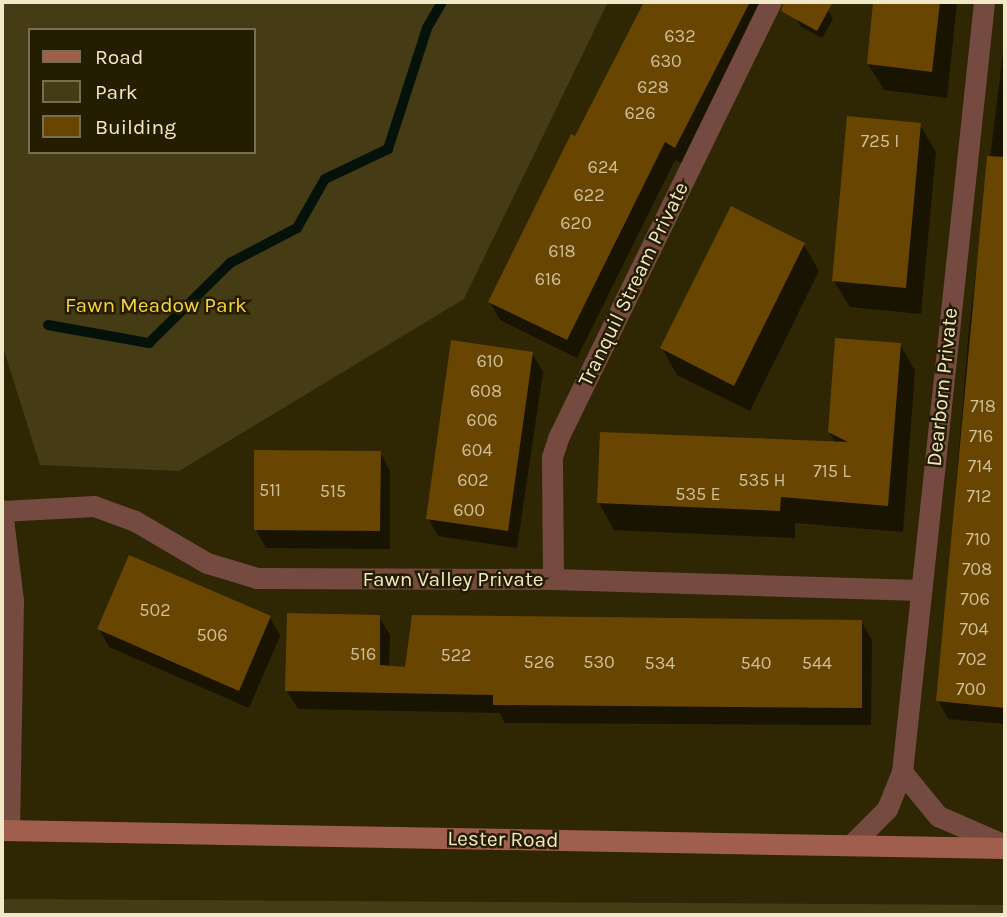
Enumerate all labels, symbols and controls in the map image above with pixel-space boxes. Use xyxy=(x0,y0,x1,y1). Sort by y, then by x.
house number: 632 xyxy=(664,25,696,47)
legend xyxy=(28,28,256,154)
text: Road xyxy=(95,45,143,69)
house number: 630 xyxy=(650,50,682,72)
house number: 628 xyxy=(637,76,669,98)
text: Park xyxy=(95,80,138,104)
house number: 626 xyxy=(624,102,656,124)
text: Building xyxy=(95,115,176,139)
house number: 725 I xyxy=(861,130,899,152)
house number: 624 xyxy=(588,156,618,178)
street label: Tranquil Stream Private xyxy=(573,178,693,390)
house number: 622 xyxy=(573,184,605,206)
house number: 620 xyxy=(560,212,592,234)
house number: 618 xyxy=(548,240,576,262)
house number: 616 xyxy=(535,268,561,290)
park label: Fawn Meadow Park xyxy=(65,292,247,318)
street label: Dearborn Private xyxy=(921,307,963,467)
house number: 610 xyxy=(477,350,503,372)
house number: 608 xyxy=(470,380,502,402)
house number: 718 xyxy=(970,395,996,417)
house number: 606 xyxy=(466,409,498,431)
house number: 716 xyxy=(969,425,993,447)
house number: 604 xyxy=(461,439,493,461)
house number: 714 xyxy=(968,455,992,477)
house number: 715 L xyxy=(813,460,851,482)
house number: 602 xyxy=(457,469,489,491)
house number: 535 H xyxy=(738,469,786,491)
house number: 511 xyxy=(259,479,281,501)
house number: 515 xyxy=(320,480,346,502)
house number: 535 E xyxy=(675,483,721,505)
house number: 712 xyxy=(967,485,991,507)
house number: 600 xyxy=(453,499,485,521)
house number: 710 xyxy=(965,528,991,550)
house number: 708 xyxy=(962,558,992,580)
street label: Fawn Valley Private xyxy=(362,566,544,592)
house number: 706 xyxy=(960,588,990,610)
house number: 502 xyxy=(139,599,171,621)
house number: 704 xyxy=(959,618,989,640)
house number: 506 xyxy=(196,624,228,646)
house number: 516 xyxy=(350,643,376,665)
house number: 522 xyxy=(440,644,472,666)
house number: 702 xyxy=(957,648,987,670)
house number: 526 xyxy=(524,651,554,673)
house number: 530 xyxy=(583,651,615,673)
house number: 534 xyxy=(645,652,675,674)
house number: 540 xyxy=(741,652,771,674)
house number: 544 xyxy=(802,652,832,674)
house number: 700 xyxy=(956,678,986,700)
street label: Lester Road xyxy=(447,825,559,853)

